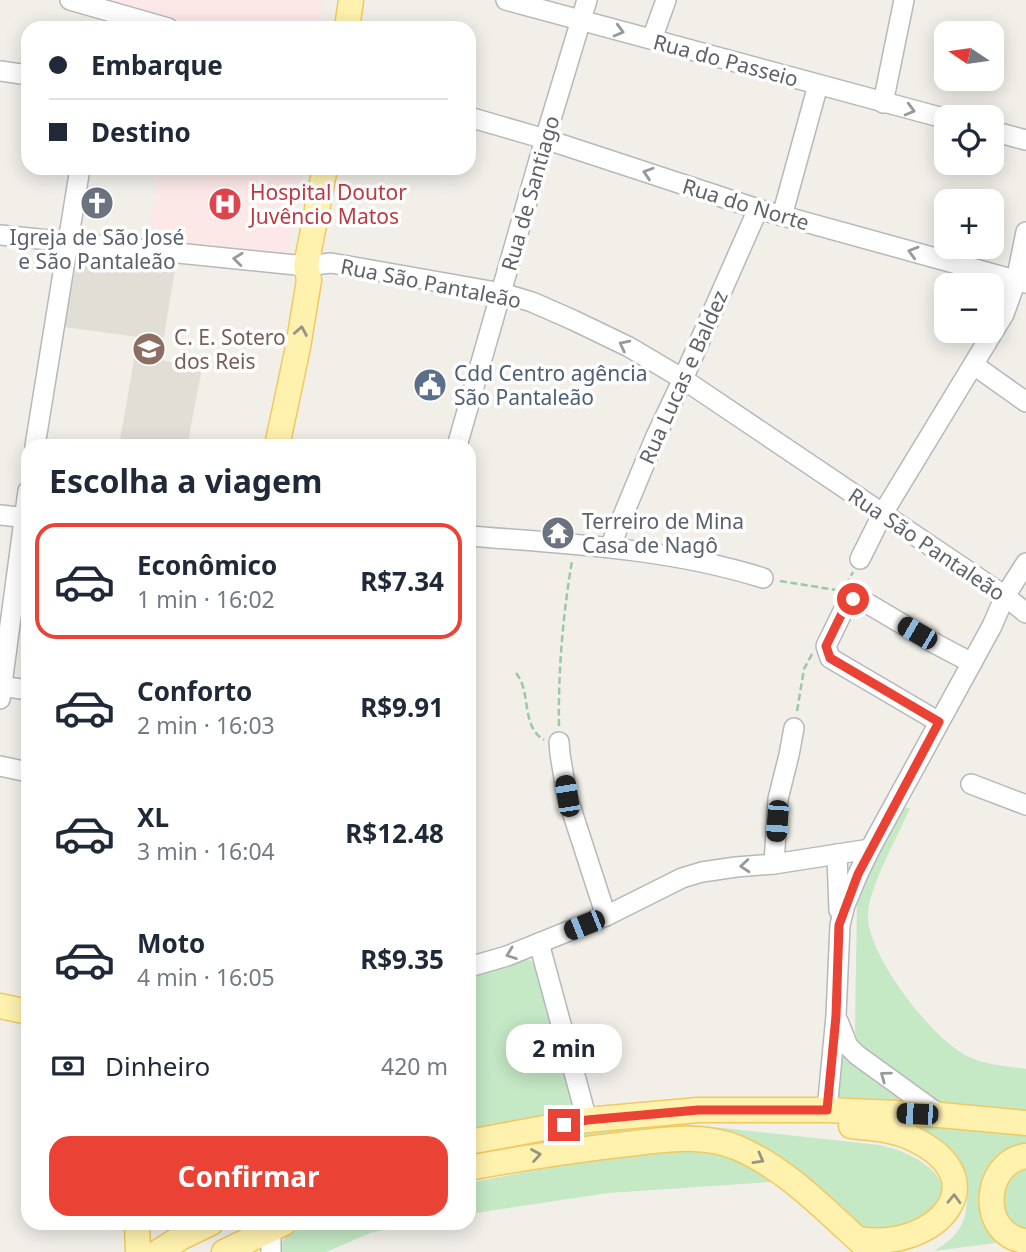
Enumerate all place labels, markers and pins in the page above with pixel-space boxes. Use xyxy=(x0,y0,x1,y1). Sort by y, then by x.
place label: Hospital Doutor Juvêncio Matos xyxy=(248,178,407,230)
church icon: Igreja de São José e São Pantaleão xyxy=(78,184,116,222)
hospital icon: Hospital Doutor Juvêncio Matos xyxy=(206,185,244,223)
place label: Igreja de São José e São Pantaleão xyxy=(10,223,184,275)
place label: C. E. Sotero dos Reis xyxy=(174,323,286,375)
school or university icon: C. E. Sotero dos Reis xyxy=(130,330,168,368)
place label: Cdd Centro agência São Pantaleão xyxy=(454,359,647,411)
public building icon: Cdd Centro agência São Pantaleão xyxy=(411,366,449,404)
place label: Terreiro de Mina Casa de Nagô xyxy=(582,507,744,559)
temple icon: Terreiro de Mina Casa de Nagô xyxy=(539,514,577,552)

